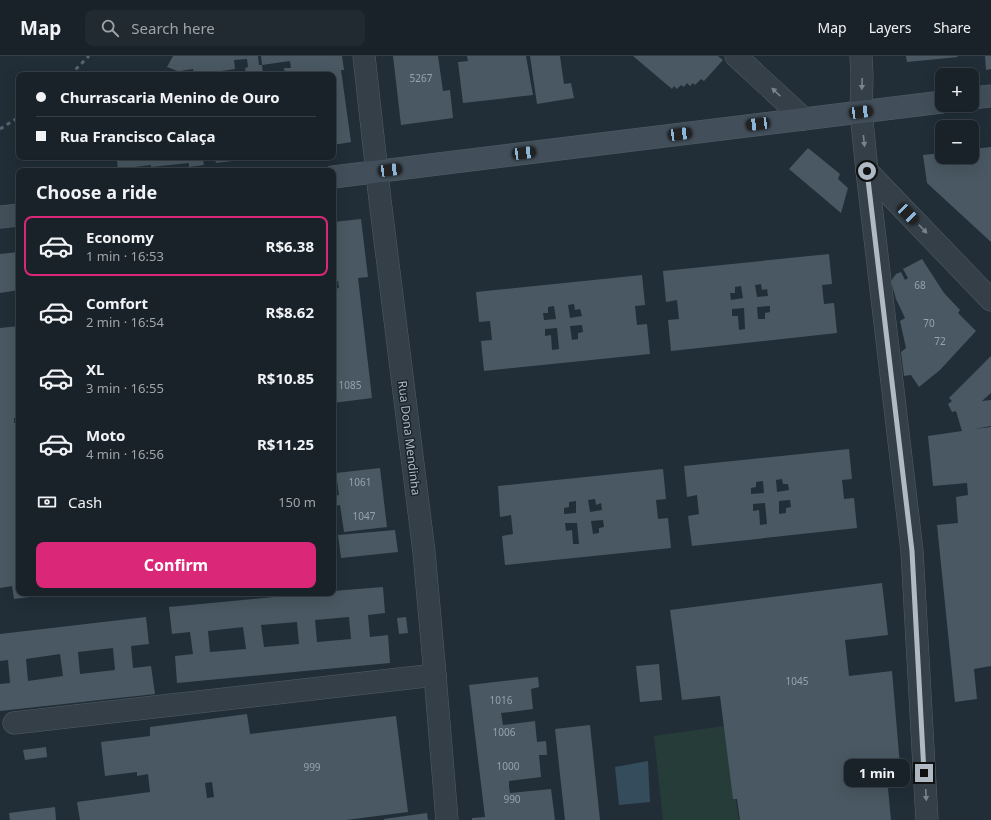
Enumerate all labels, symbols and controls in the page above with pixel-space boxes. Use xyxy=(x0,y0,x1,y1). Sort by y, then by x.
search box xyxy=(85,10,365,46)
text: Map xyxy=(20,15,61,41)
icon: search xyxy=(99,17,121,39)
text: Search here xyxy=(131,18,215,38)
text: Map xyxy=(818,18,847,37)
text: Layers xyxy=(869,18,911,37)
text: Share xyxy=(933,18,971,37)
map controls xyxy=(935,68,979,164)
button: + xyxy=(935,68,979,112)
house number: 5267 xyxy=(410,71,433,85)
one-way arrow xyxy=(859,78,865,91)
text: Churrascaria Menino de Ouro xyxy=(60,87,280,107)
one-way arrow xyxy=(771,88,781,97)
car xyxy=(848,105,874,119)
car xyxy=(745,117,771,131)
button: − xyxy=(935,120,979,164)
text: Rua Francisco Calaça xyxy=(60,126,215,146)
car xyxy=(667,127,693,141)
one-way arrow xyxy=(861,135,867,147)
car xyxy=(511,146,537,160)
route start xyxy=(858,162,876,180)
car xyxy=(377,163,403,177)
text: Choose a ride xyxy=(36,180,157,204)
car xyxy=(895,201,921,227)
one-way arrow xyxy=(918,224,928,234)
text: Economy xyxy=(86,227,154,247)
icon: car xyxy=(38,228,74,264)
text: R$6.38 xyxy=(266,236,314,256)
text: 1 min · 16:53 xyxy=(86,247,164,265)
house number: 68 xyxy=(914,278,926,292)
text: Comfort xyxy=(86,293,148,313)
icon: car xyxy=(38,294,74,330)
text: R$8.62 xyxy=(266,302,314,322)
text: 2 min · 16:54 xyxy=(86,313,164,331)
house number: 70 xyxy=(923,316,935,330)
house number: 72 xyxy=(934,334,946,348)
text: XL xyxy=(86,359,104,379)
icon: car xyxy=(38,360,74,396)
text: R$10.85 xyxy=(257,368,314,388)
house number: 1085 xyxy=(339,378,362,392)
text: 3 min · 16:55 xyxy=(86,379,164,397)
street label: Rua Dona Mendinha xyxy=(394,380,425,496)
text: Moto xyxy=(86,425,125,445)
icon: car xyxy=(38,426,74,462)
text: R$11.25 xyxy=(257,434,314,454)
text: 4 min · 16:56 xyxy=(86,445,164,463)
house number: 1061 xyxy=(349,475,371,489)
icon: cash xyxy=(36,491,58,513)
text: Cash xyxy=(68,492,102,512)
text: 150 m xyxy=(278,493,316,511)
house number: 1047 xyxy=(353,509,376,523)
button: Confirm xyxy=(36,542,316,588)
house number: 1045 xyxy=(786,674,809,688)
house number: 1016 xyxy=(490,693,513,707)
house number: 1006 xyxy=(493,725,516,739)
house number: 1000 xyxy=(497,759,520,773)
callout: 1 min xyxy=(844,759,910,787)
house number: 999 xyxy=(303,760,321,774)
text: 1 min xyxy=(859,764,895,782)
route end xyxy=(915,764,933,782)
one-way arrow xyxy=(922,789,929,801)
house number: 990 xyxy=(503,792,521,806)

